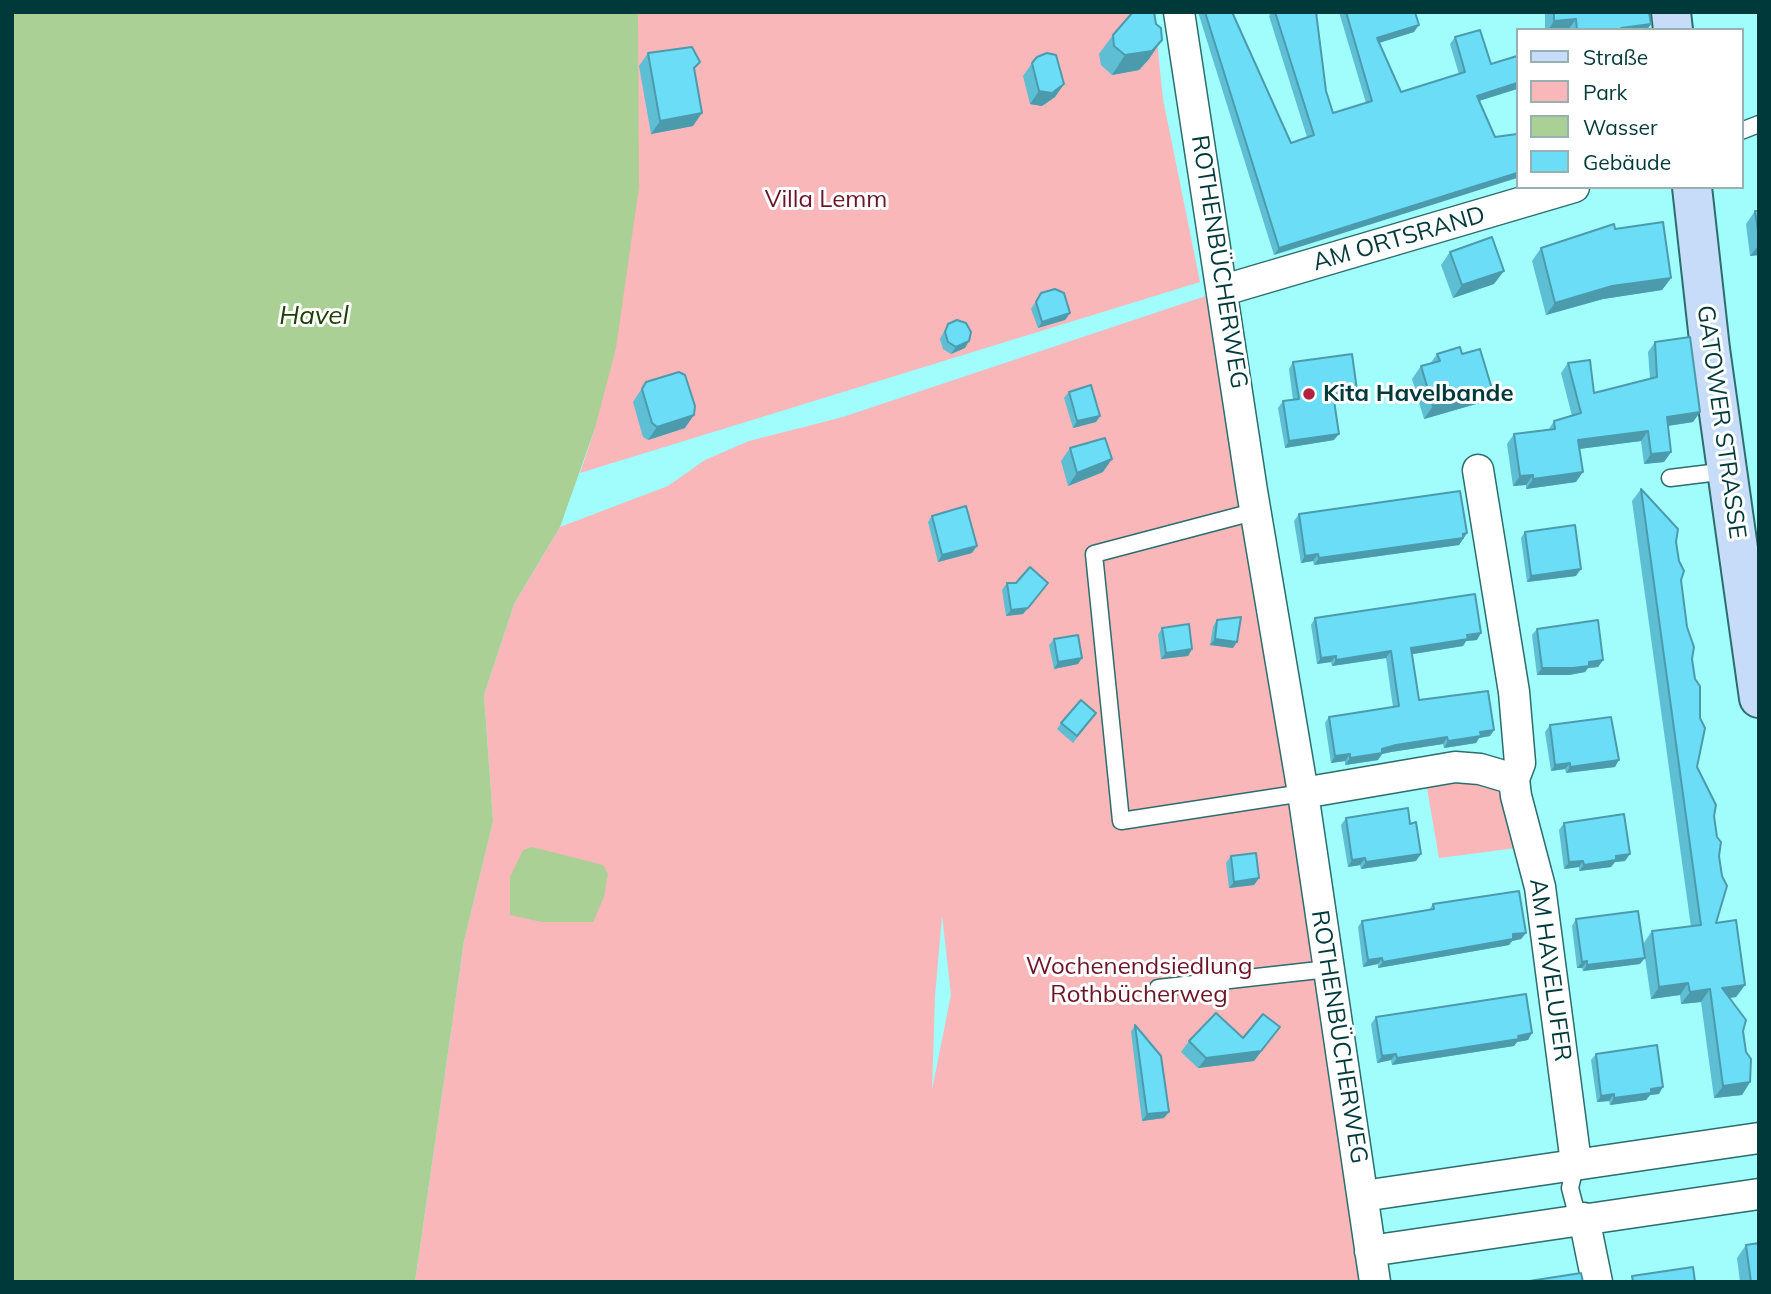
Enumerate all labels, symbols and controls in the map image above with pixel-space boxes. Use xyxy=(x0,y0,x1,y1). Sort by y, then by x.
legend xyxy=(1516,28,1743,189)
text: Straße xyxy=(1583,44,1648,70)
text: Park xyxy=(1583,79,1627,105)
text: Wasser xyxy=(1583,114,1658,140)
street label: ROTHENBÜCHERWEG xyxy=(1185,133,1253,391)
text: Gebäude xyxy=(1583,149,1671,175)
park label: Villa Lemm xyxy=(765,186,887,214)
street label: AM ORTSRAND xyxy=(1310,201,1488,277)
water label: Havel xyxy=(279,300,349,332)
street label: GATOWER STRASSE xyxy=(1690,303,1752,541)
place label: Kita Havelbande xyxy=(1323,380,1514,408)
marker: Kita Havelbande xyxy=(1301,386,1317,402)
street label: AM HAVELUFER xyxy=(1523,877,1577,1063)
street label: ROTHENBÜCHERWEG xyxy=(1305,908,1373,1166)
park label: Wochenendsiedlung Rothbücherweg xyxy=(1026,953,1252,1009)

